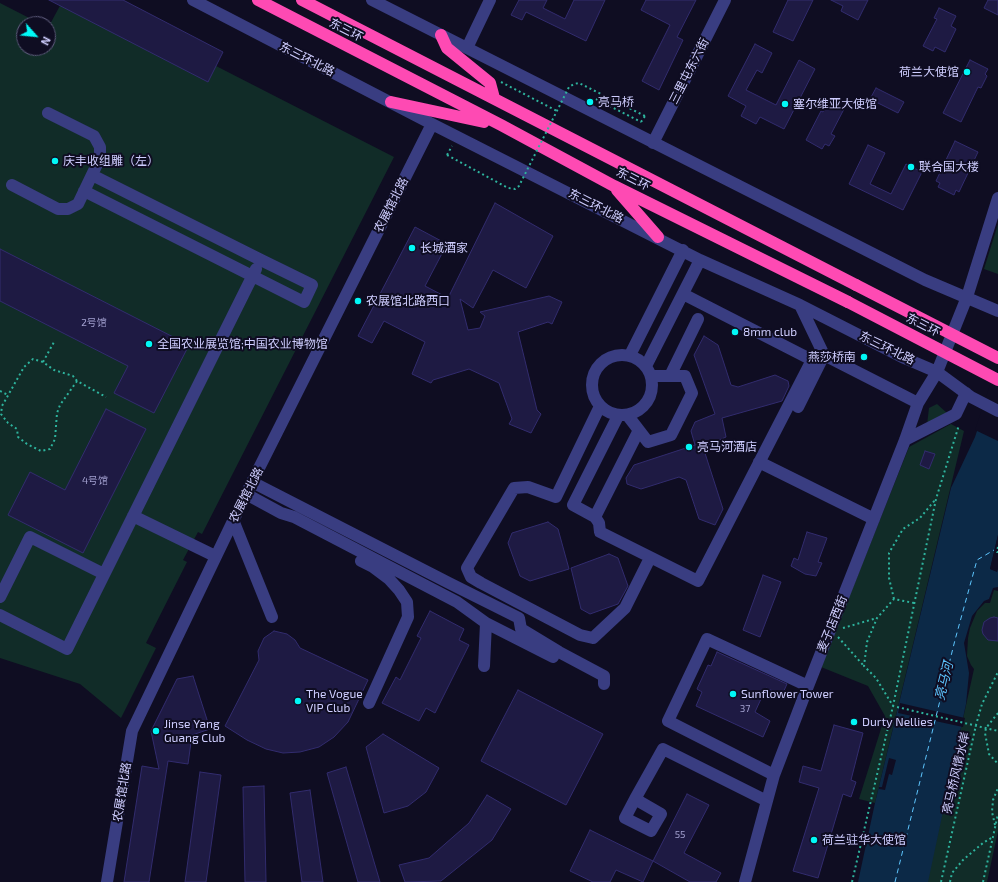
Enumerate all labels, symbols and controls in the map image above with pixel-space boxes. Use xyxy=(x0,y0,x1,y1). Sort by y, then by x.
street label: 东三环 xyxy=(327,15,365,45)
north arrow xyxy=(16,16,56,56)
text: N xyxy=(39,35,54,48)
street label: 三里屯东六街 xyxy=(666,36,712,106)
street label: 东三环北路 xyxy=(277,39,337,79)
place label: 荷兰大使馆 xyxy=(899,65,959,79)
marker: 荷兰大使馆 xyxy=(962,67,972,77)
place label: 亮马桥 xyxy=(598,95,634,109)
marker: 亮马桥 xyxy=(585,97,595,107)
place label: 塞尔维亚大使馆 xyxy=(793,97,877,111)
marker: 塞尔维亚大使馆 xyxy=(780,99,790,109)
place label: 庆丰收组雕（左） xyxy=(63,154,159,168)
marker: 庆丰收组雕（左） xyxy=(50,156,60,166)
place label: 联合国大楼 xyxy=(919,160,979,174)
marker: 联合国大楼 xyxy=(906,162,916,172)
street label: 东三环 xyxy=(614,164,652,194)
street label: 农展馆北路 xyxy=(371,175,411,235)
street label: 东三环北路 xyxy=(566,186,626,226)
place label: 长城酒家 xyxy=(420,241,468,255)
marker: 长城酒家 xyxy=(407,243,417,253)
place label: 农展馆北路西口 xyxy=(366,294,450,308)
marker: 农展馆北路西口 xyxy=(353,296,363,306)
street label: 东三环 xyxy=(904,310,942,340)
house number: 2号馆 xyxy=(81,317,107,329)
place label: 8mm club xyxy=(743,325,797,339)
marker: 8mm club xyxy=(730,327,740,337)
street label: 东三环北路 xyxy=(857,328,917,368)
place label: 全国农业展览馆;中国农业博物馆 xyxy=(157,337,328,351)
marker: 全国农业展览馆;中国农业博物馆 xyxy=(144,339,154,349)
place label: 燕莎桥南 xyxy=(808,350,856,364)
marker: 燕莎桥南 xyxy=(859,352,869,362)
place label: 亮马河酒店 xyxy=(697,440,757,454)
marker: 亮马河酒店 xyxy=(684,442,694,452)
street label: 农展馆北路 xyxy=(226,465,266,525)
house number: 4号馆 xyxy=(82,475,108,487)
street label: 麦子店西街 xyxy=(814,593,850,655)
water label: 亮马河 xyxy=(932,660,956,702)
place label: The Vogue VIP Club xyxy=(306,687,363,715)
place label: Sunflower Tower xyxy=(741,687,834,701)
marker: Sunflower Tower xyxy=(728,689,738,699)
marker: The Vogue VIP Club xyxy=(293,696,303,706)
house number: 37 xyxy=(740,703,750,715)
place label: Durty Nellies xyxy=(862,715,933,729)
place label: Jinse Yang Guang Club xyxy=(164,717,225,745)
marker: Durty Nellies xyxy=(849,717,859,727)
marker: Jinse Yang Guang Club xyxy=(151,726,161,736)
street label: 亮马桥风情水岸 xyxy=(940,730,972,816)
street label: 农展馆北路 xyxy=(110,761,134,823)
house number: 55 xyxy=(675,829,685,841)
place label: 荷兰驻华大使馆 xyxy=(822,833,906,847)
marker: 荷兰驻华大使馆 xyxy=(809,835,819,845)

